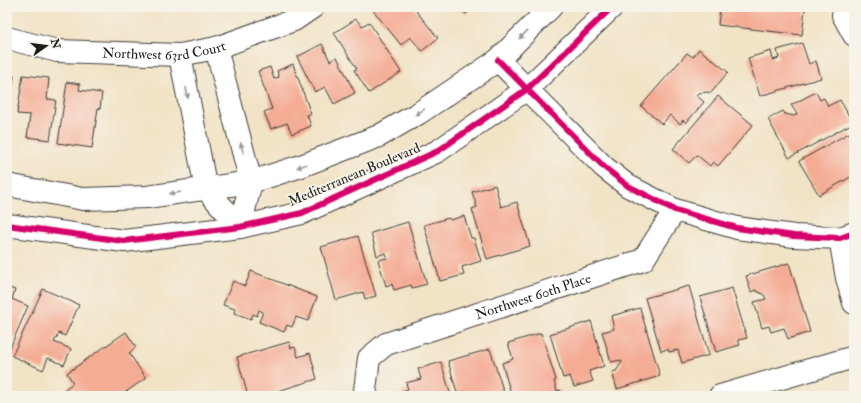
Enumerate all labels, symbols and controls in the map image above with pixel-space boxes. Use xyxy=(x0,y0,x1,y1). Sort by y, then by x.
north arrow xyxy=(26,26,66,66)
one-way arrow xyxy=(518,30,528,39)
text: N xyxy=(47,36,63,51)
street label: Northwest 63rd Court xyxy=(102,37,229,64)
one-way arrow xyxy=(185,87,191,99)
one-way arrow xyxy=(414,109,426,116)
street label: Mediterranean Boulevard xyxy=(286,139,423,210)
one-way arrow xyxy=(239,142,245,154)
one-way arrow xyxy=(295,163,307,169)
one-way arrow xyxy=(169,190,181,196)
street label: Northwest 60th Place xyxy=(473,270,593,323)

